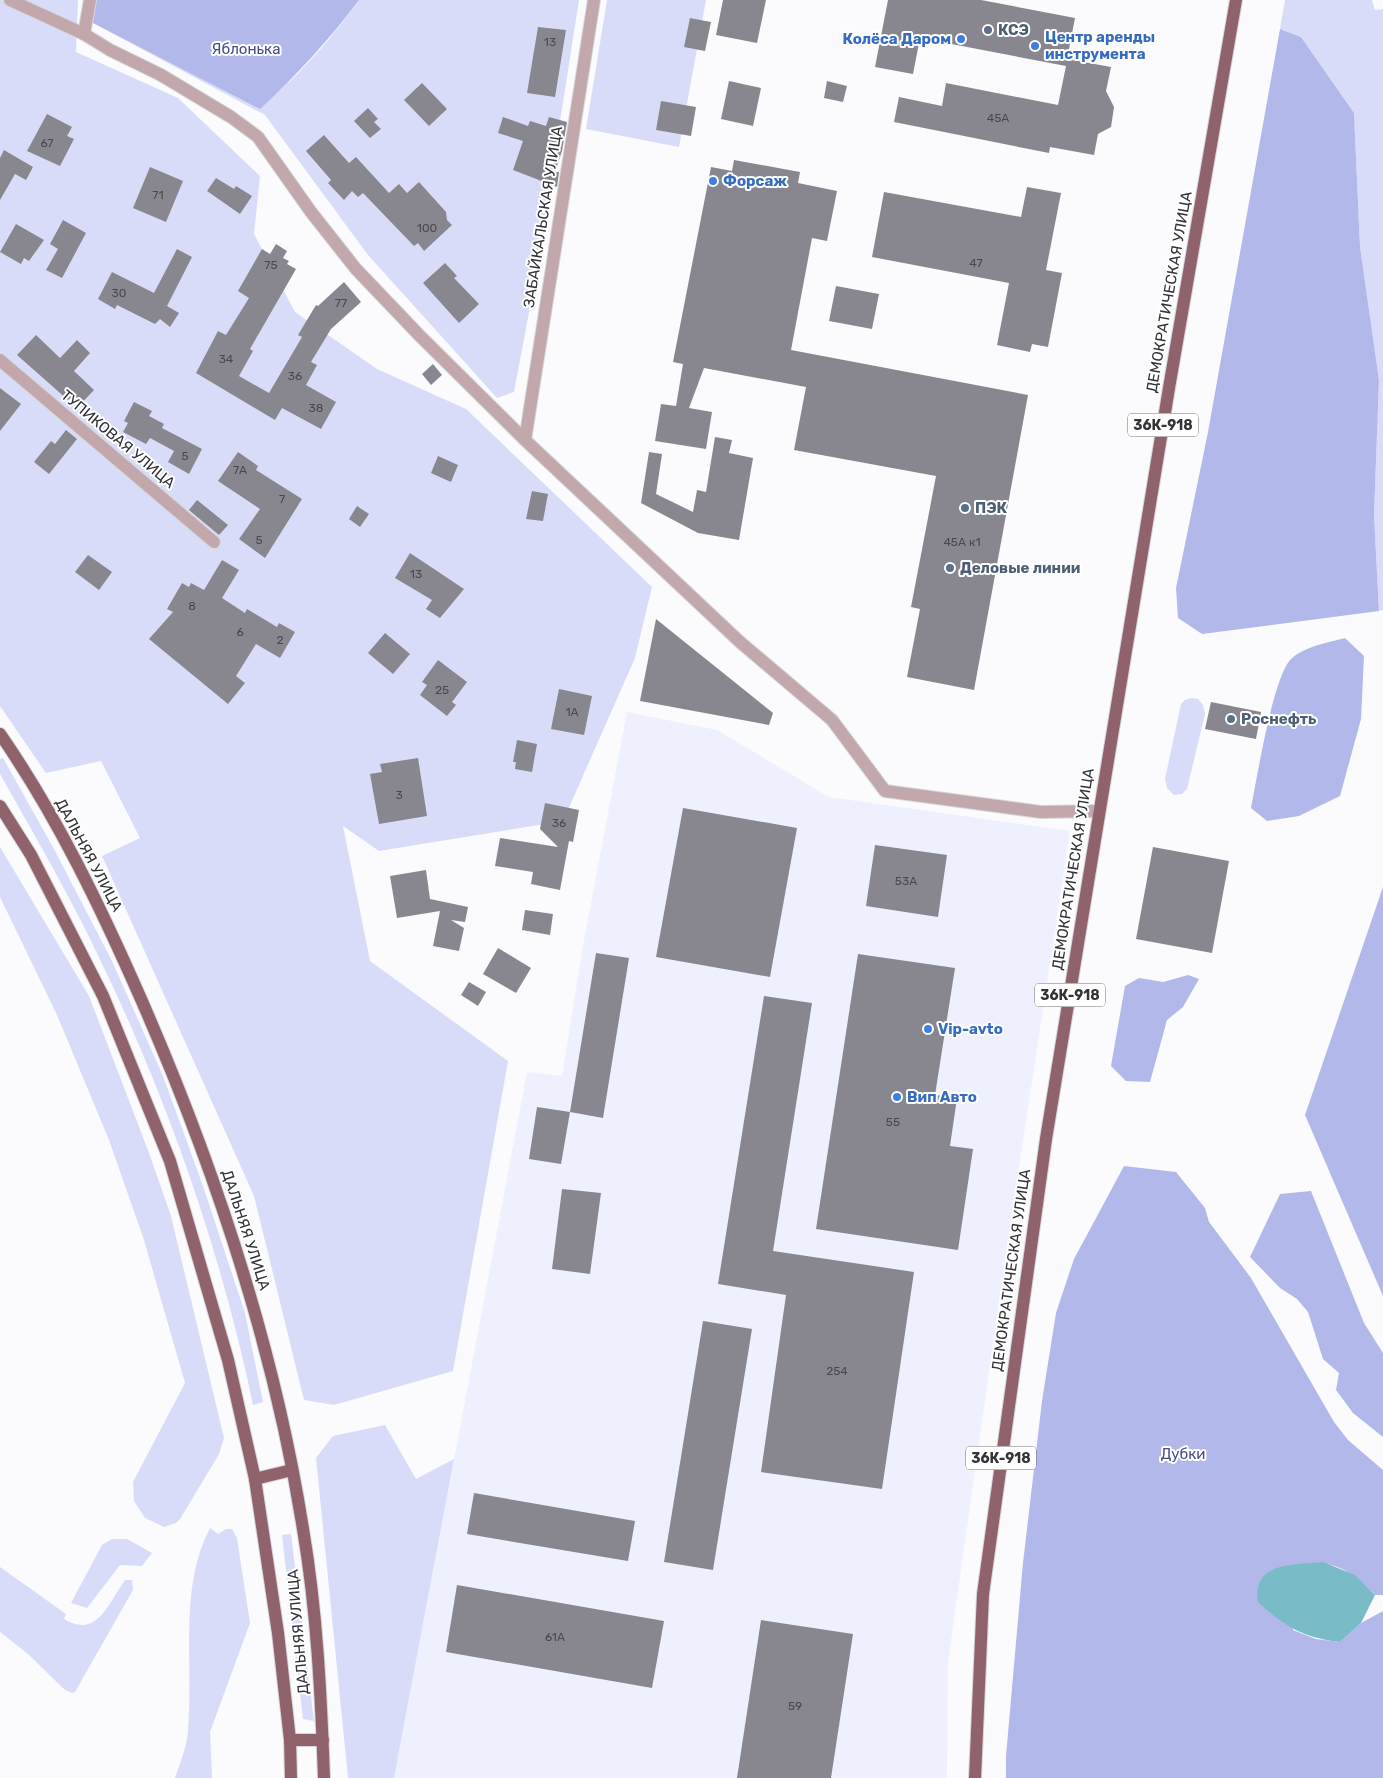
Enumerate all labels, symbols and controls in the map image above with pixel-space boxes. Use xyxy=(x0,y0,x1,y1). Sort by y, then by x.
place label: КСЭ xyxy=(998,21,1029,39)
marker: КСЭ xyxy=(982,24,994,36)
place label: Центр аренды инструмента xyxy=(1045,28,1155,63)
place label: Колёса Даром xyxy=(843,30,951,48)
marker: Колёса Даром xyxy=(955,33,967,45)
house number: 13 xyxy=(544,35,556,49)
park label: Яблонька xyxy=(212,40,280,58)
marker: Центр аренды инструмента xyxy=(1029,40,1041,52)
house number: 45А xyxy=(987,111,1009,125)
street label: ЗАБАЙКАЛЬСКАЯ УЛИЦА xyxy=(520,125,566,309)
house number: 67 xyxy=(40,136,54,150)
place label: Форсаж xyxy=(723,172,787,190)
marker: Форсаж xyxy=(707,175,719,187)
house number: 71 xyxy=(152,188,164,202)
street label: ДЕМОКРАТИЧЕСКАЯ УЛИЦА xyxy=(1142,190,1196,394)
house number: 100 xyxy=(417,221,437,235)
house number: 47 xyxy=(969,256,983,270)
house number: 75 xyxy=(264,258,278,272)
house number: 30 xyxy=(112,286,126,300)
house number: 77 xyxy=(335,296,347,310)
house number: 34 xyxy=(219,352,234,366)
house number: 36 xyxy=(288,369,302,383)
street label: ТУПИКОВАЯ УЛИЦА xyxy=(57,386,179,492)
house number: 38 xyxy=(309,401,323,415)
road number: 36К-918 xyxy=(1128,414,1198,436)
house number: 5 xyxy=(181,449,189,463)
house number: 7А xyxy=(233,463,247,477)
house number: 7 xyxy=(279,492,285,506)
place label: ПЭК xyxy=(975,499,1008,517)
marker: ПЭК xyxy=(959,502,971,514)
house number: 5 xyxy=(255,533,263,547)
house number: 45А к1 xyxy=(943,535,981,549)
place label: Деловые линии xyxy=(960,559,1080,577)
marker: Деловые линии xyxy=(944,562,956,574)
house number: 13 xyxy=(410,567,422,581)
house number: 8 xyxy=(188,599,196,613)
house number: 6 xyxy=(236,625,244,639)
house number: 2 xyxy=(276,633,284,647)
house number: 25 xyxy=(435,683,449,697)
house number: 1А xyxy=(565,705,579,719)
place label: Роснефть xyxy=(1241,710,1317,728)
marker: Роснефть xyxy=(1225,713,1237,725)
street label: ДЕМОКРАТИЧЕСКАЯ УЛИЦА xyxy=(1048,767,1098,971)
house number: 3 xyxy=(395,788,403,802)
street label: ДАЛЬНЯЯ УЛИЦА xyxy=(52,795,126,915)
house number: 36 xyxy=(552,816,566,830)
house number: 53А xyxy=(895,874,917,888)
road number: 36К-918 xyxy=(1035,984,1105,1006)
place label: Vip-avto xyxy=(938,1020,1003,1038)
marker: Vip-avto xyxy=(922,1023,934,1035)
place label: Вип Авто xyxy=(907,1088,977,1106)
marker: Вип Авто xyxy=(891,1091,903,1103)
house number: 55 xyxy=(886,1115,900,1129)
street label: ДАЛЬНЯЯ УЛИЦА xyxy=(218,1167,274,1293)
street label: ДЕМОКРАТИЧЕСКАЯ УЛИЦА xyxy=(988,1168,1034,1372)
house number: 254 xyxy=(826,1364,848,1378)
park label: Дубки xyxy=(1161,1445,1205,1463)
road number: 36К-918 xyxy=(966,1446,1036,1470)
street label: ДАЛЬНЯЯ УЛИЦА xyxy=(284,1569,312,1695)
house number: 61А xyxy=(545,1630,565,1644)
house number: 59 xyxy=(788,1699,802,1713)

